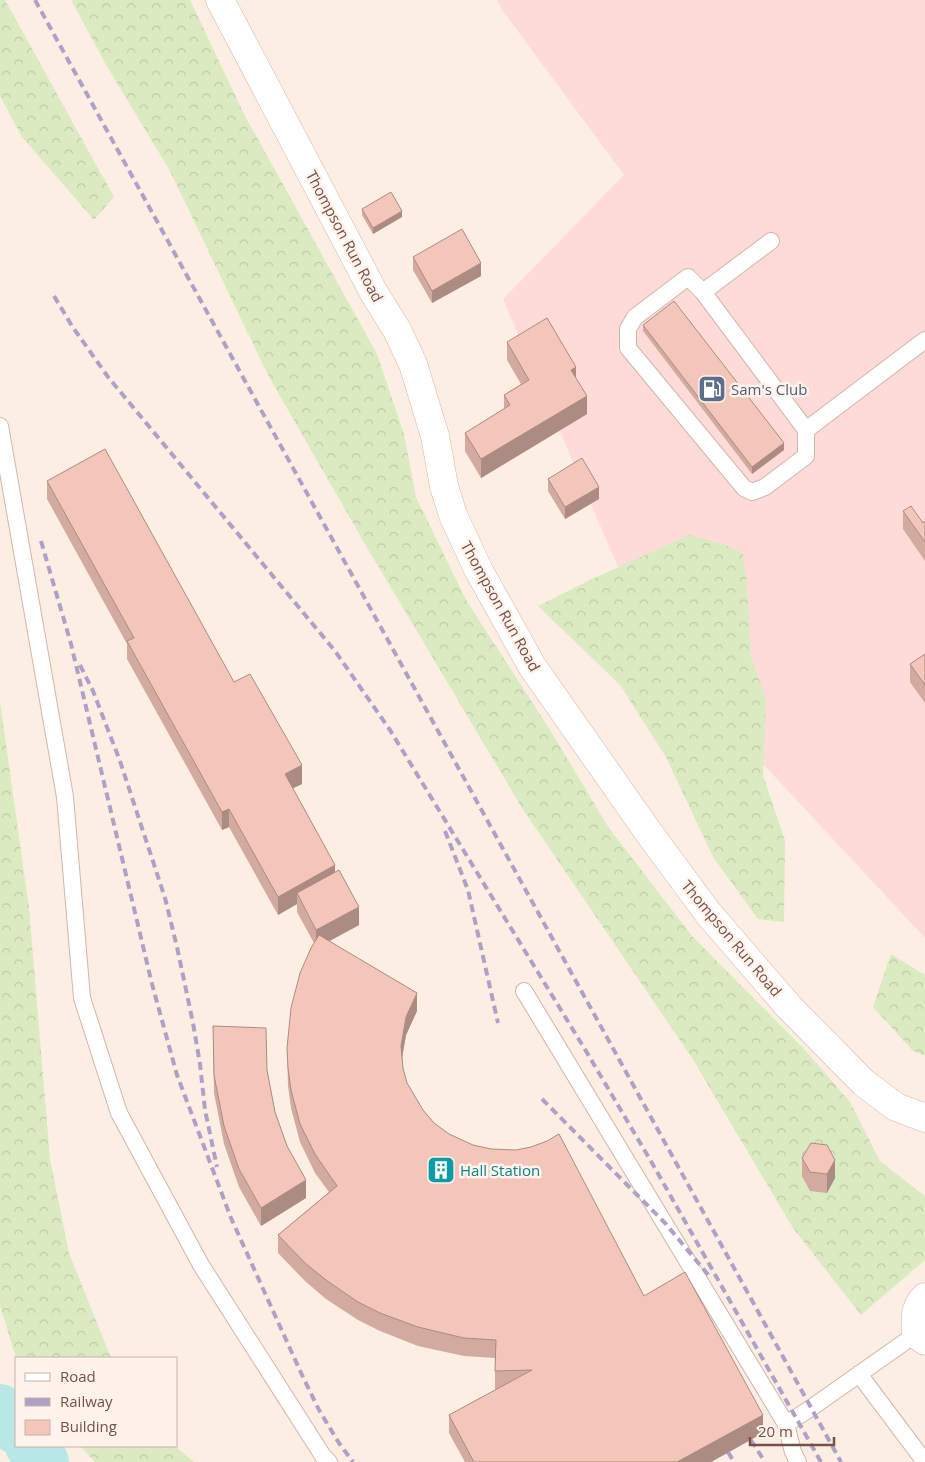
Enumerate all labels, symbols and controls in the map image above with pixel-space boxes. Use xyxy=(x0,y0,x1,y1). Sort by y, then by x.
street label: Thompson Run Road xyxy=(302,167,388,305)
fuel station icon: Sam's Club xyxy=(697,374,727,404)
place label: Sam's Club xyxy=(731,379,807,399)
street label: Thompson Run Road xyxy=(457,537,545,675)
street label: Thompson Run Road xyxy=(677,876,787,1000)
building icon: Hall Station xyxy=(426,1155,456,1185)
place label: Hall Station xyxy=(460,1160,540,1180)
legend xyxy=(15,1357,178,1447)
text: Road xyxy=(60,1366,96,1386)
text: Railway xyxy=(60,1391,113,1411)
scale bar xyxy=(750,1414,834,1446)
text: Building xyxy=(60,1416,117,1436)
text: 20 m xyxy=(758,1421,793,1441)

